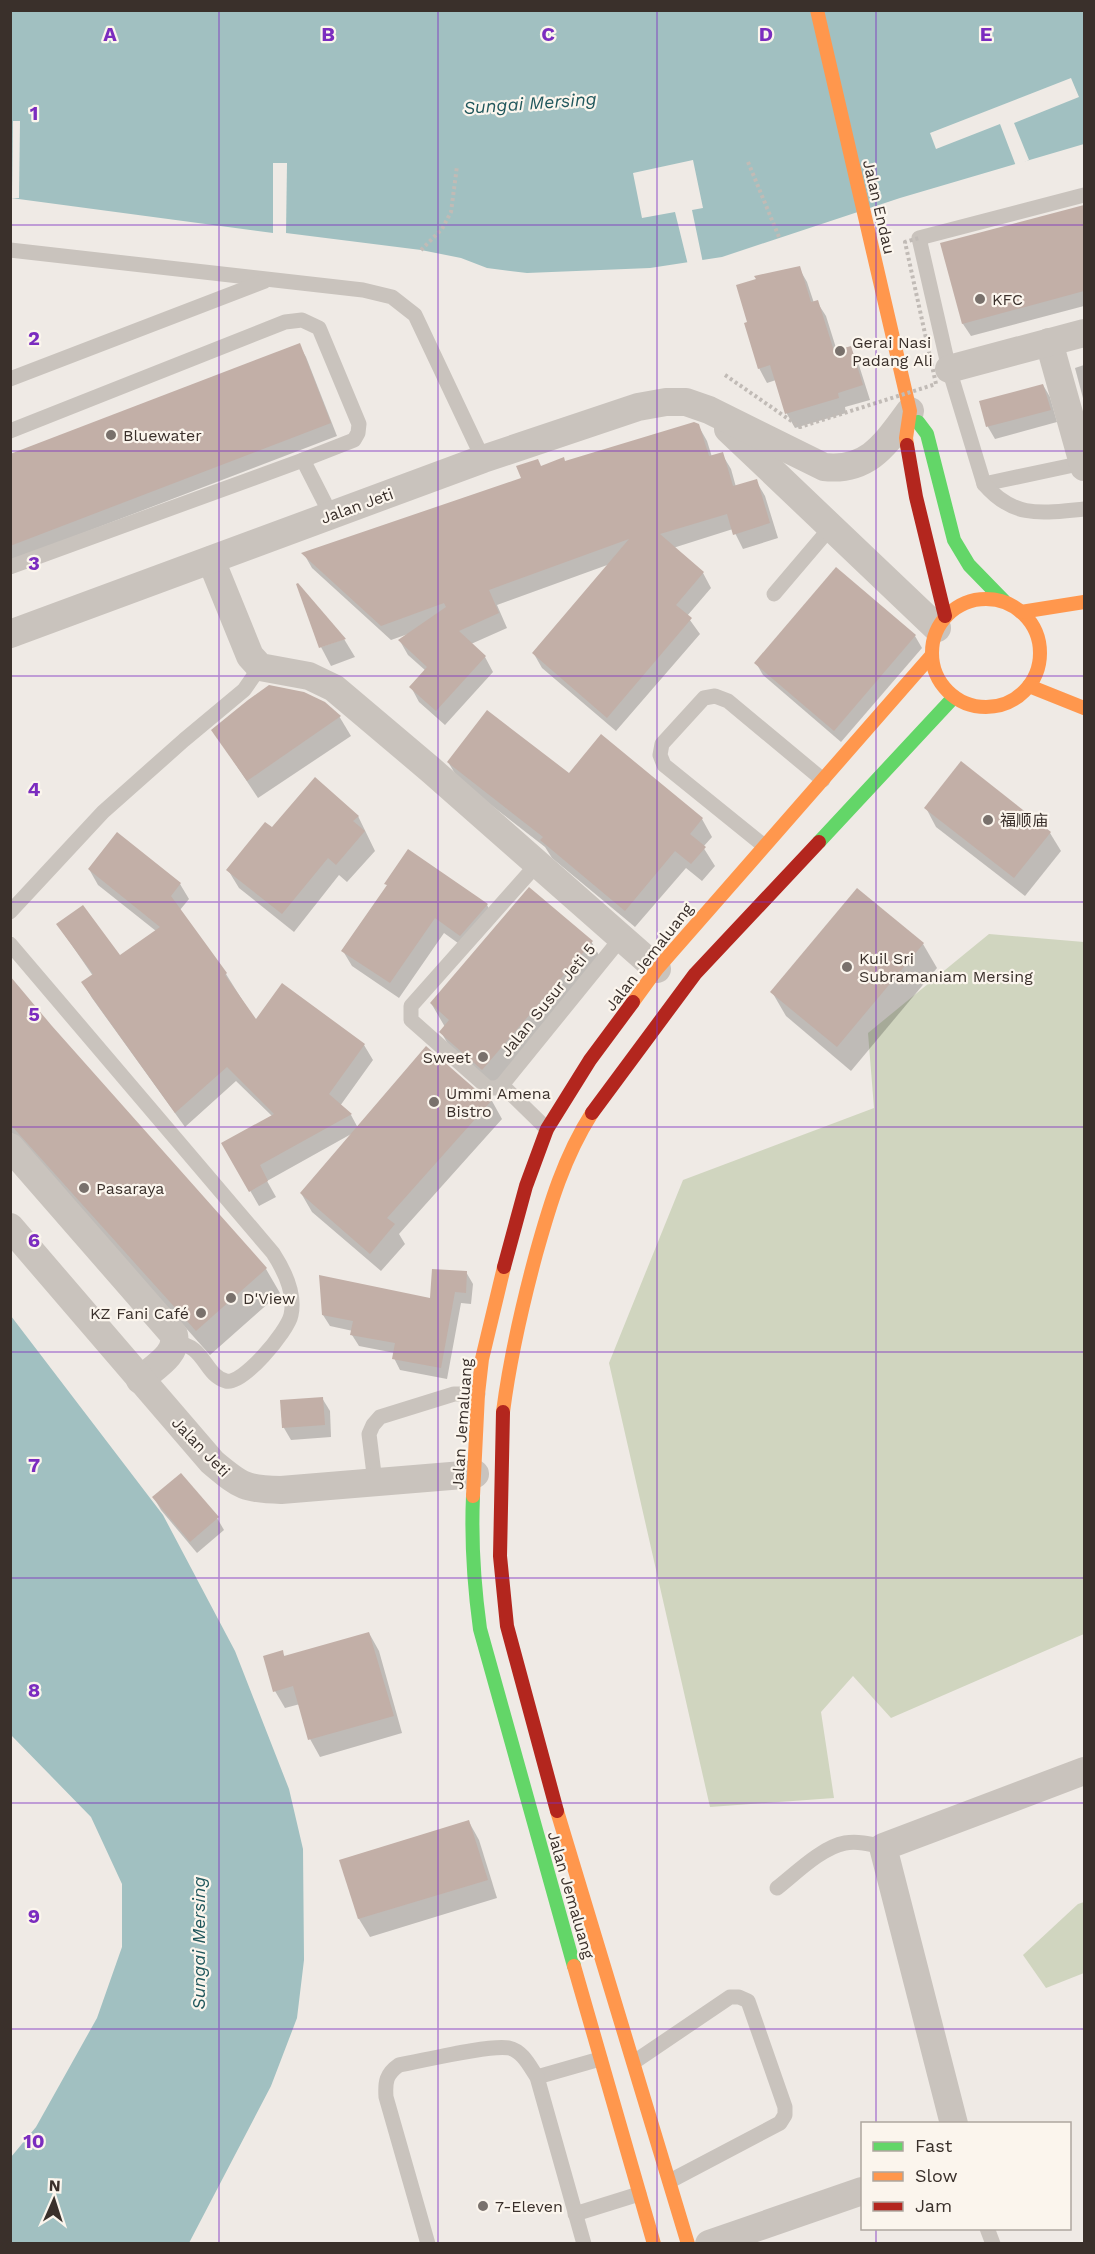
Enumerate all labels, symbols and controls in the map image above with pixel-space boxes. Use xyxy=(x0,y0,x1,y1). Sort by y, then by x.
text: A xyxy=(103,22,117,46)
text: B xyxy=(321,22,335,46)
text: C xyxy=(541,22,555,46)
text: D xyxy=(759,22,773,46)
text: E xyxy=(980,22,992,46)
water label: Sungai Mersing xyxy=(463,88,597,118)
text: 1 xyxy=(30,101,38,125)
street label: Jalan Endau xyxy=(859,158,899,256)
place label: KFC xyxy=(992,290,1023,309)
marker: KFC xyxy=(973,292,987,306)
text: 2 xyxy=(28,326,40,350)
place label: Gerai Nasi Padang Ali xyxy=(852,333,933,370)
marker: Gerai Nasi Padang Ali xyxy=(833,344,847,358)
place label: Bluewater xyxy=(123,426,202,445)
marker: Bluewater xyxy=(104,428,118,442)
street label: Jalan Jeti xyxy=(318,484,396,528)
text: 3 xyxy=(28,551,40,575)
text: 4 xyxy=(28,777,41,801)
place label: 福顺庙 xyxy=(1000,811,1048,830)
marker: 福顺庙 xyxy=(981,813,995,827)
street label: Jalan Jemaluang xyxy=(601,899,697,1015)
street label: Jalan Susur Jeti 5 xyxy=(496,939,600,1061)
place label: Kuil Sri Subramaniam Mersing xyxy=(859,949,1033,986)
marker: Kuil Sri Subramaniam Mersing xyxy=(840,960,854,974)
text: 5 xyxy=(28,1002,40,1026)
place label: Sweet xyxy=(423,1048,471,1067)
marker: Sweet xyxy=(476,1050,490,1064)
place label: Ummi Amena Bistro xyxy=(446,1084,551,1121)
marker: Ummi Amena Bistro xyxy=(427,1095,441,1109)
place label: Pasaraya xyxy=(96,1179,164,1198)
marker: Pasaraya xyxy=(77,1181,91,1195)
text: 6 xyxy=(28,1228,40,1252)
place label: D'View xyxy=(243,1289,295,1308)
marker: D'View xyxy=(224,1291,238,1305)
place label: KZ Fani Café xyxy=(90,1304,189,1323)
marker: KZ Fani Café xyxy=(194,1306,208,1320)
street label: Jalan Jemaluang xyxy=(448,1357,476,1490)
street label: Jalan Jeti xyxy=(168,1413,234,1481)
text: 7 xyxy=(28,1453,40,1477)
text: 8 xyxy=(28,1678,40,1702)
street label: Jalan Jemaluang xyxy=(544,1829,598,1961)
water label: Sungai Mersing xyxy=(188,1876,209,2010)
text: 9 xyxy=(28,1904,40,1928)
legend xyxy=(861,2122,1071,2230)
text: 10 xyxy=(23,2129,45,2153)
text: Fast xyxy=(915,2135,953,2156)
text: Slow xyxy=(915,2165,958,2186)
north arrow xyxy=(24,2170,84,2230)
text: N xyxy=(48,2176,61,2195)
text: Jam xyxy=(915,2195,952,2216)
place label: 7-Eleven xyxy=(495,2197,563,2216)
marker: 7-Eleven xyxy=(476,2199,490,2213)

